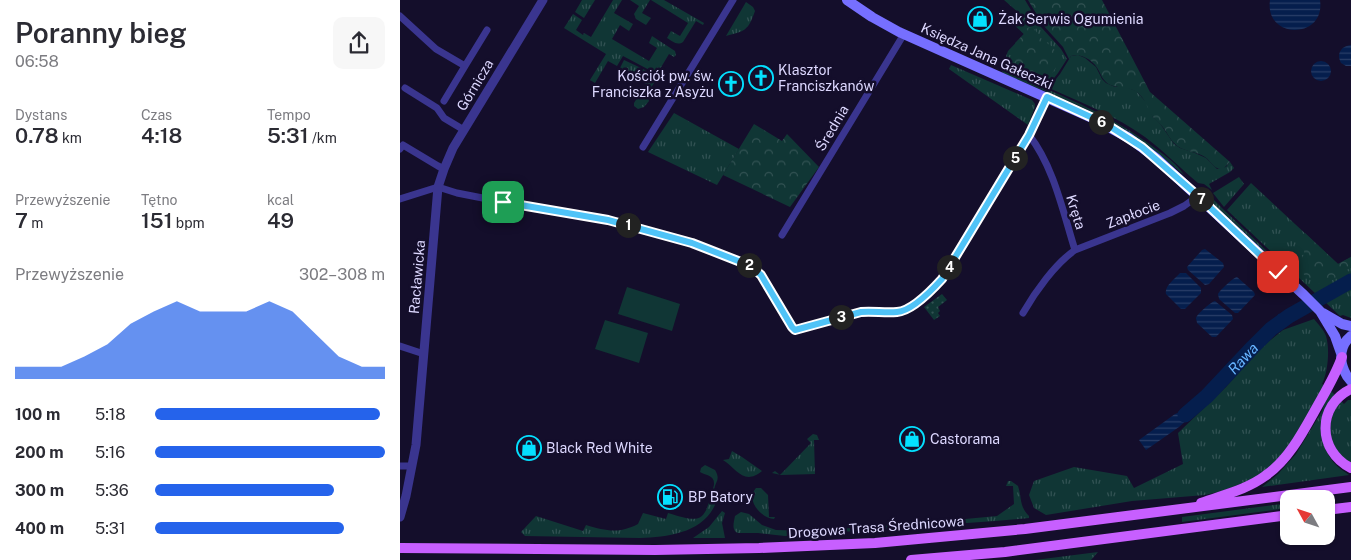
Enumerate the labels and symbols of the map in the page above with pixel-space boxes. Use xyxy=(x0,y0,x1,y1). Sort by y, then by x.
shop icon: Żak Serwis Ogumienia xyxy=(967,6,993,32)
place label: Żak Serwis Ogumienia xyxy=(998,9,1144,27)
street label: Księdza Jana Gałeczki xyxy=(919,20,1055,92)
street label: Górnicza xyxy=(453,56,497,114)
place label: Klasztor Franciszkanów xyxy=(778,62,874,94)
church icon: Klasztor Franciszkanów xyxy=(748,65,774,91)
place label: Kościół pw. św. Franciszka z Asyżu xyxy=(592,68,714,100)
church icon: Kościół pw. św. Franciszka z Asyżu xyxy=(718,71,744,97)
street label: Średnia xyxy=(810,101,852,154)
pin: 6 xyxy=(1088,110,1114,134)
pin: 5 xyxy=(1002,146,1028,170)
pin xyxy=(482,181,524,223)
pin: 7 xyxy=(1188,186,1214,212)
street label: Kręta xyxy=(1063,193,1089,231)
street label: Zapłocie xyxy=(1104,196,1162,232)
pin: 1 xyxy=(616,212,640,238)
street label: Racławicka xyxy=(406,239,428,315)
pin xyxy=(1257,251,1299,293)
pin: 2 xyxy=(736,252,762,278)
pin: 4 xyxy=(936,254,962,280)
pin: 3 xyxy=(828,304,854,330)
water label: Rawa xyxy=(1224,339,1261,377)
shop icon: Castorama xyxy=(899,426,925,452)
place label: Castorama xyxy=(930,431,1000,447)
shop icon: Black Red White xyxy=(516,435,542,461)
place label: Black Red White xyxy=(546,440,653,456)
fuel station icon: BP Batory xyxy=(657,484,683,510)
place label: BP Batory xyxy=(688,489,753,505)
north arrow xyxy=(1280,490,1335,545)
street label: Drogowa Trasa Średnicowa xyxy=(787,511,965,541)

